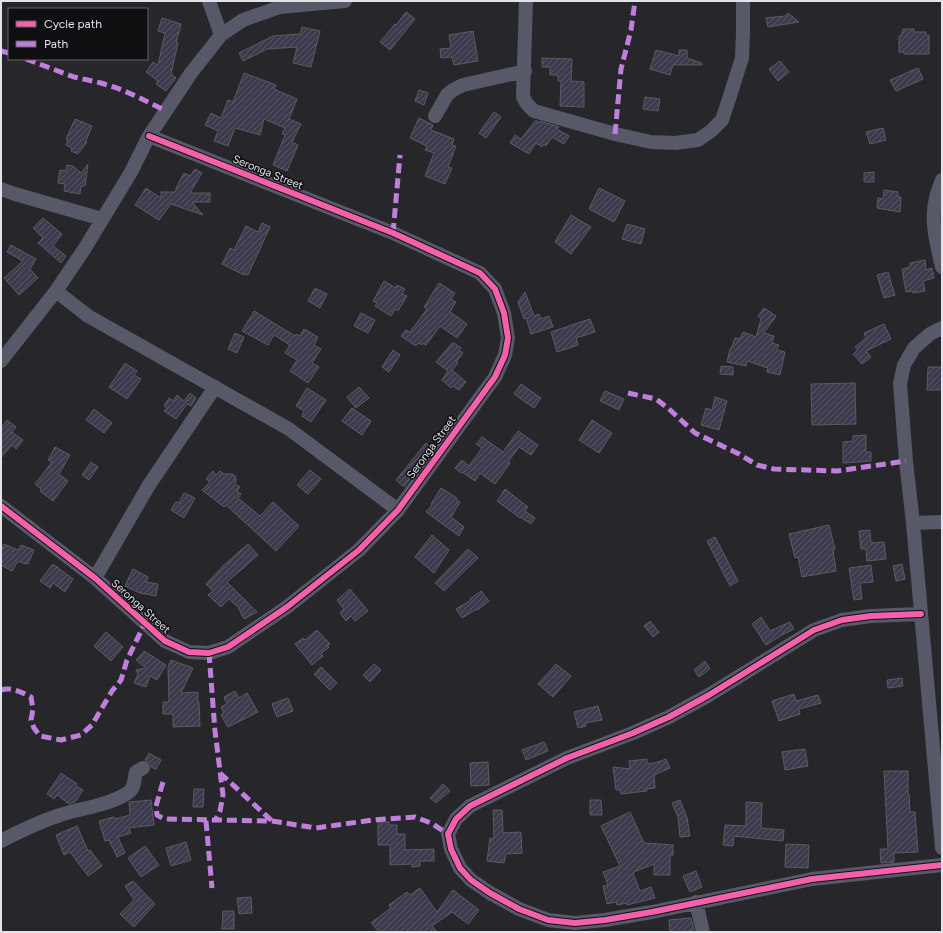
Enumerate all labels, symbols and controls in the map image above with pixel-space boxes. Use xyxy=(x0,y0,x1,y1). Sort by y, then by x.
legend xyxy=(8,8,148,60)
text: Cycle path xyxy=(44,17,102,31)
text: Path xyxy=(44,37,68,51)
street label: Seronga Street xyxy=(231,152,305,192)
street label: Seronga Street xyxy=(404,413,459,481)
street label: Seronga Street xyxy=(109,577,173,636)

